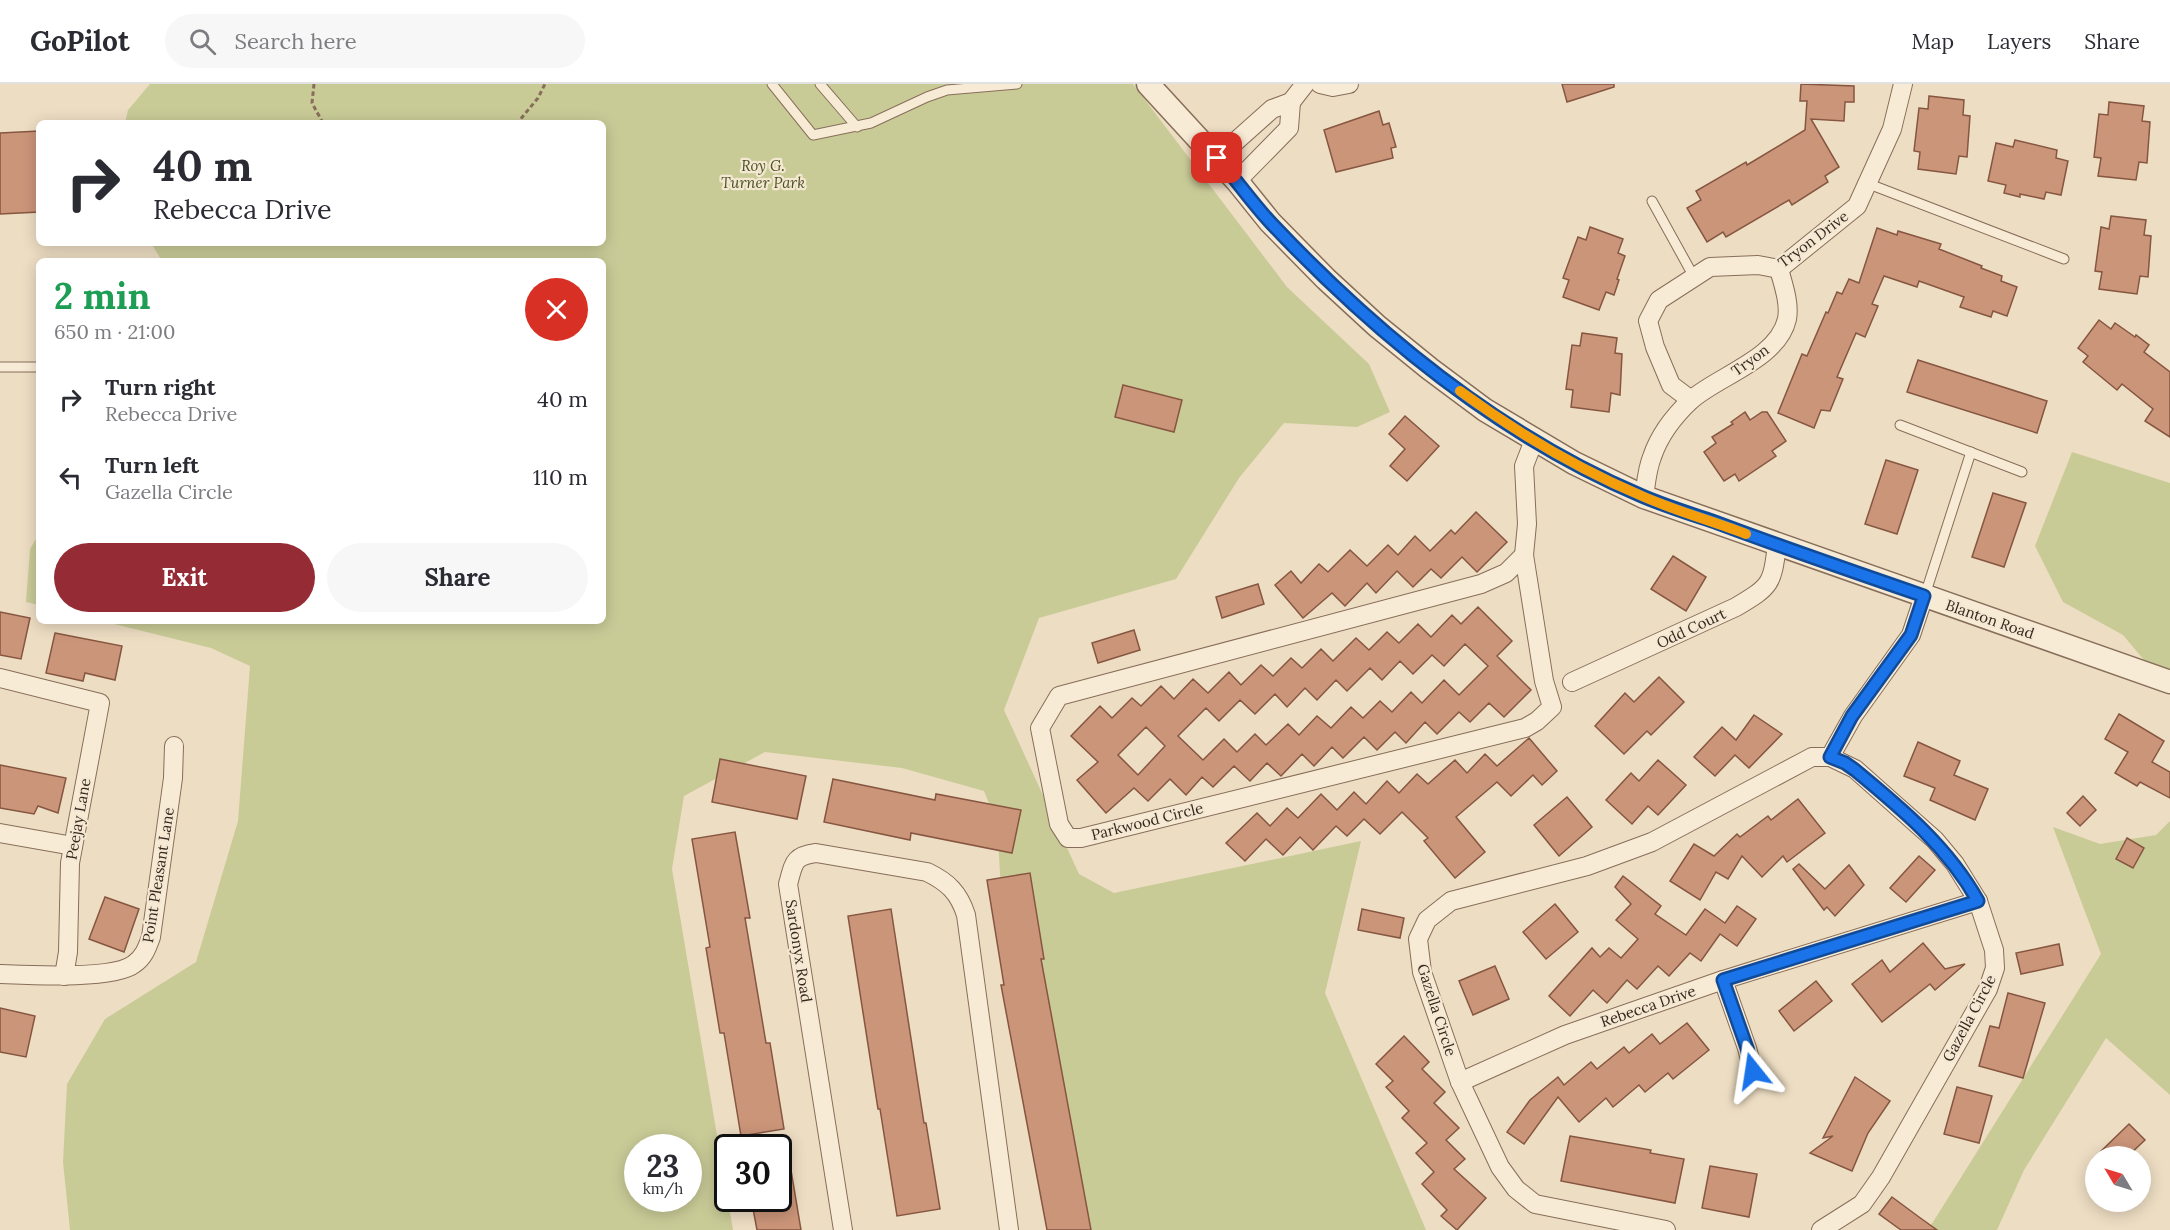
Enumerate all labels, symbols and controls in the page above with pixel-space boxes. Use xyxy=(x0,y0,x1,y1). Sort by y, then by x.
search box xyxy=(165,14,585,68)
text: GoPilot xyxy=(30,23,129,59)
icon: search xyxy=(186,25,219,58)
text: Search here xyxy=(234,27,357,55)
text: Map xyxy=(1911,28,1954,55)
text: Layers xyxy=(1987,28,2051,55)
text: Share xyxy=(2084,28,2140,55)
pin xyxy=(1191,132,1242,183)
text: 40 m xyxy=(153,139,252,193)
icon: arrive xyxy=(1200,141,1233,174)
icon: right xyxy=(54,144,132,222)
park label: Roy G. Turner Park xyxy=(721,156,805,192)
text: Rebecca Drive xyxy=(153,192,332,226)
street label: Tryon Drive xyxy=(1774,206,1852,272)
text: 2 min xyxy=(54,273,151,319)
button: close xyxy=(525,278,588,341)
text: 650 m · 21:00 xyxy=(54,319,175,344)
street label: Tryon xyxy=(1728,340,1772,380)
text: Turn right xyxy=(105,373,216,401)
icon: right xyxy=(54,383,87,416)
text: 40 m xyxy=(537,385,588,413)
text: Rebecca Drive xyxy=(105,401,237,426)
text: Turn left xyxy=(105,451,199,479)
icon: left xyxy=(54,461,87,494)
text: 110 m xyxy=(533,463,588,491)
text: Gazella Circle xyxy=(105,479,233,504)
button: Exit xyxy=(54,543,315,612)
button: Share xyxy=(327,543,588,612)
street label: Blanton Road xyxy=(1943,595,2037,643)
street label: Odd Court xyxy=(1653,604,1729,652)
street label: Peejay Lane xyxy=(61,777,95,861)
street label: Parkwood Circle xyxy=(1089,798,1205,844)
street label: Point Pleasant Lane xyxy=(138,806,178,944)
street label: Sardonyx Road xyxy=(781,898,817,1004)
street label: Gazella Circle xyxy=(1413,961,1461,1059)
street label: Gazella Circle xyxy=(1938,971,2000,1065)
street label: Rebecca Drive xyxy=(1598,981,1698,1031)
position arrow xyxy=(1721,1039,1785,1103)
speed limit sign: 30 xyxy=(714,1134,792,1212)
north arrow xyxy=(2085,1146,2151,1212)
map controls xyxy=(2085,1146,2151,1212)
text: 23 xyxy=(647,1147,679,1185)
text: km/h xyxy=(643,1179,683,1198)

